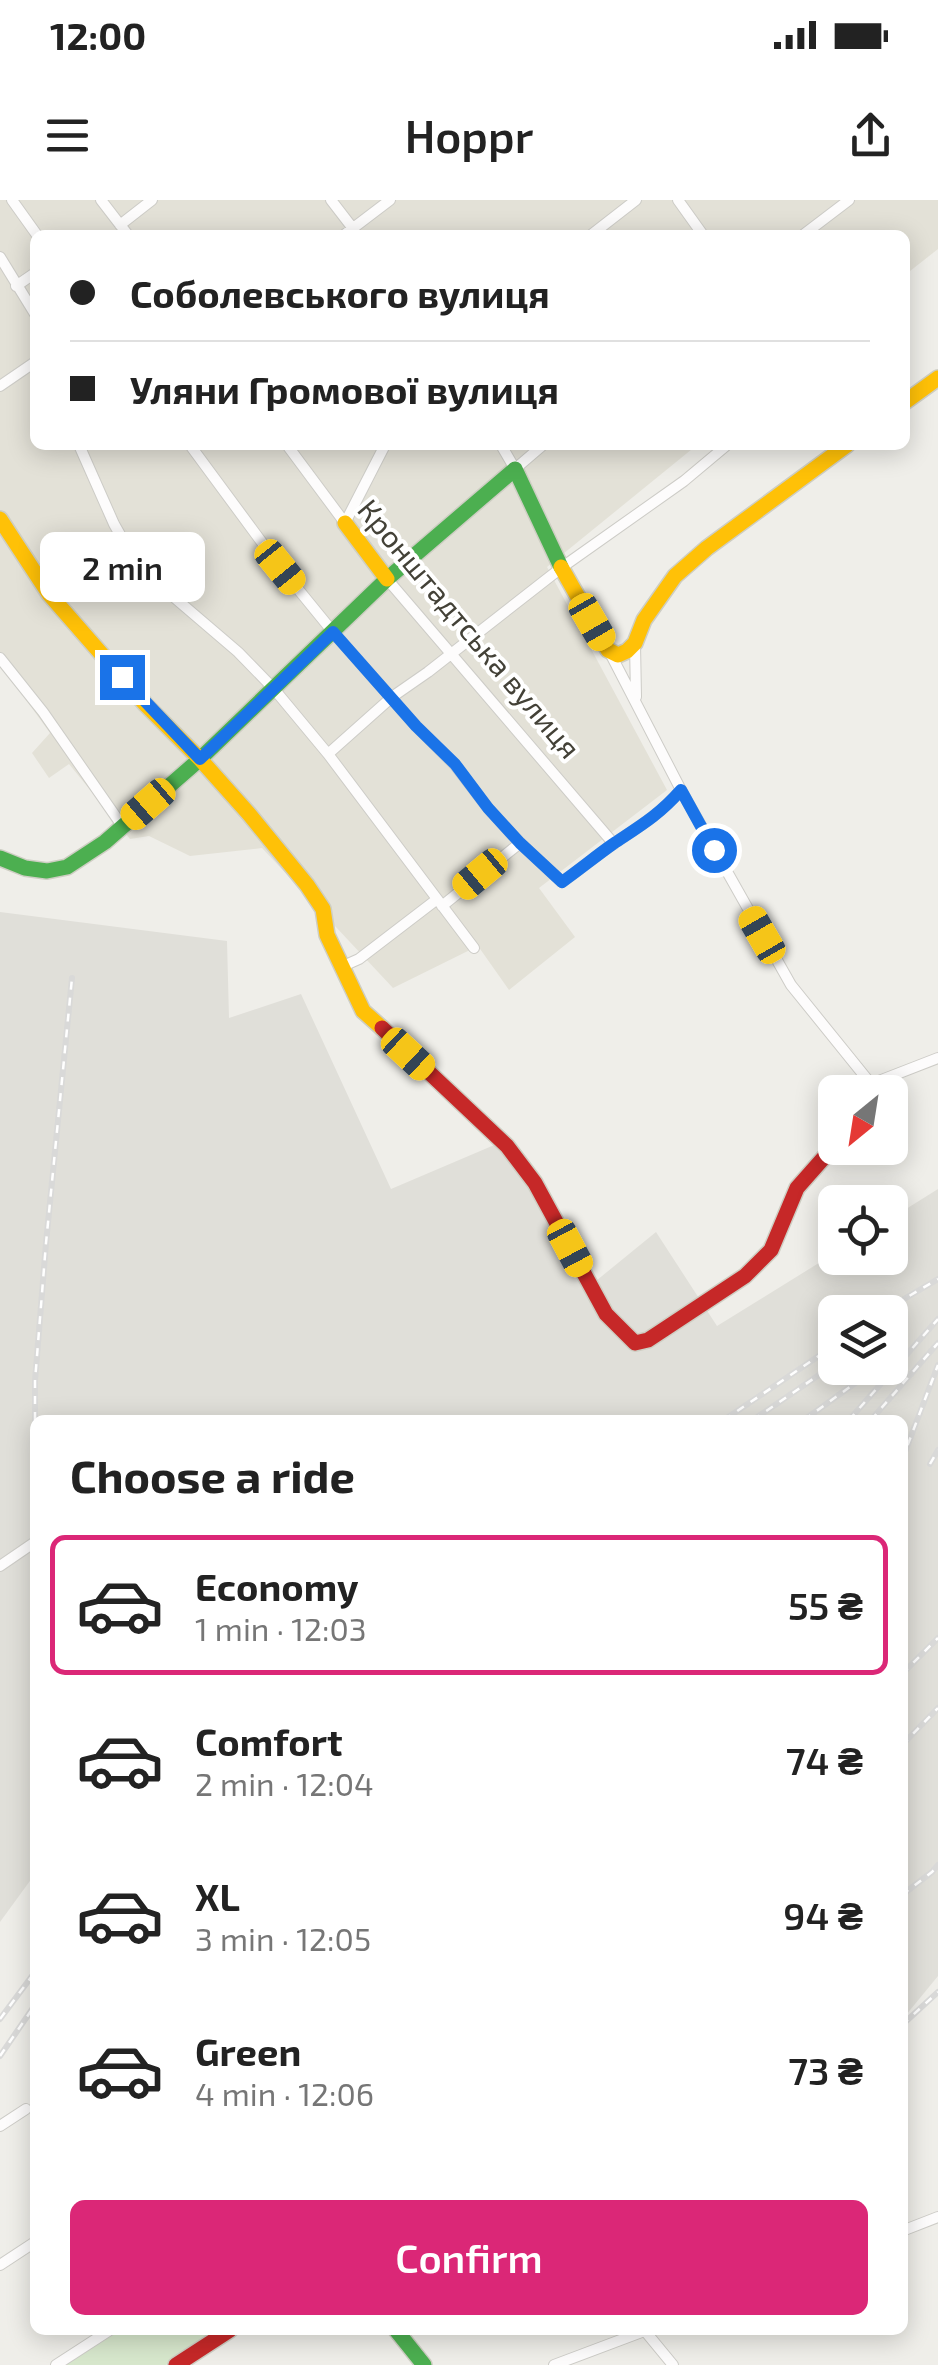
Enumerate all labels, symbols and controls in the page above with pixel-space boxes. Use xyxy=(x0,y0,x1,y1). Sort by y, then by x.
text: 12:00 xyxy=(50,12,146,58)
icon: menu xyxy=(40,108,95,163)
text: Hoppr xyxy=(405,108,533,162)
icon: share xyxy=(843,108,898,163)
text: Соболевського вулиця xyxy=(130,270,550,316)
text: Уляни Громової вулиця xyxy=(130,366,559,412)
street label: Кронштадтська вулиця xyxy=(350,491,589,765)
callout: 2 min xyxy=(39,532,204,602)
car xyxy=(249,534,311,600)
text: 2 min xyxy=(82,548,163,586)
car xyxy=(564,589,620,655)
route end xyxy=(100,655,145,700)
car xyxy=(116,773,180,835)
route start xyxy=(692,828,737,873)
car xyxy=(447,843,513,905)
car xyxy=(734,902,790,968)
car xyxy=(376,1023,440,1085)
north arrow xyxy=(818,1075,908,1165)
map controls xyxy=(818,1075,908,1385)
button: locate xyxy=(818,1185,908,1275)
car xyxy=(543,1214,597,1282)
button: layers xyxy=(818,1295,908,1385)
text: Choose a ride xyxy=(70,1448,355,1502)
icon: car xyxy=(75,1560,165,1650)
text: Economy xyxy=(195,1563,359,1609)
text: 55 ₴ xyxy=(788,1582,863,1628)
text: 1 min · 12:03 xyxy=(195,1609,367,1647)
icon: car xyxy=(75,1715,165,1805)
text: Comfort xyxy=(195,1718,343,1764)
text: 74 ₴ xyxy=(786,1737,863,1783)
text: 2 min · 12:04 xyxy=(195,1764,374,1802)
icon: car xyxy=(75,1870,165,1960)
text: XL xyxy=(195,1873,240,1919)
text: 94 ₴ xyxy=(783,1892,863,1938)
text: 3 min · 12:05 xyxy=(195,1919,371,1957)
icon: car xyxy=(75,2025,165,2115)
text: Green xyxy=(195,2028,301,2074)
text: 73 ₴ xyxy=(788,2047,863,2093)
text: 4 min · 12:06 xyxy=(195,2074,374,2112)
button: Confirm xyxy=(70,2200,868,2315)

